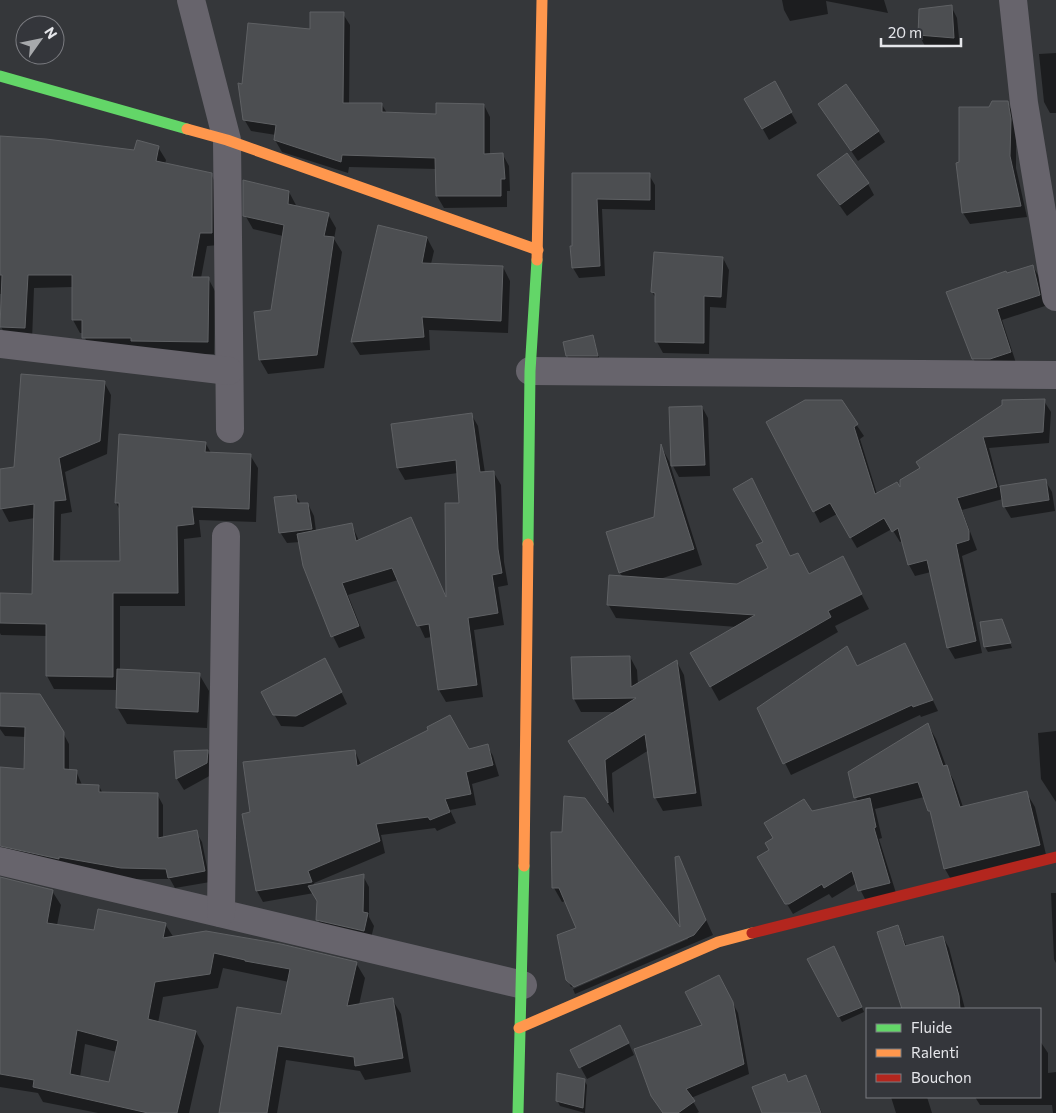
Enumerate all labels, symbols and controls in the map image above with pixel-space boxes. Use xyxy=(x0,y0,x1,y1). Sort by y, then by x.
north arrow xyxy=(15,15,65,65)
scale bar xyxy=(881,15,961,47)
text: 20 m xyxy=(888,23,922,41)
text: N xyxy=(41,24,61,42)
legend xyxy=(866,1008,1041,1098)
text: Fluide xyxy=(911,1018,952,1036)
text: Ralenti xyxy=(911,1043,959,1061)
text: Bouchon xyxy=(911,1068,972,1086)

